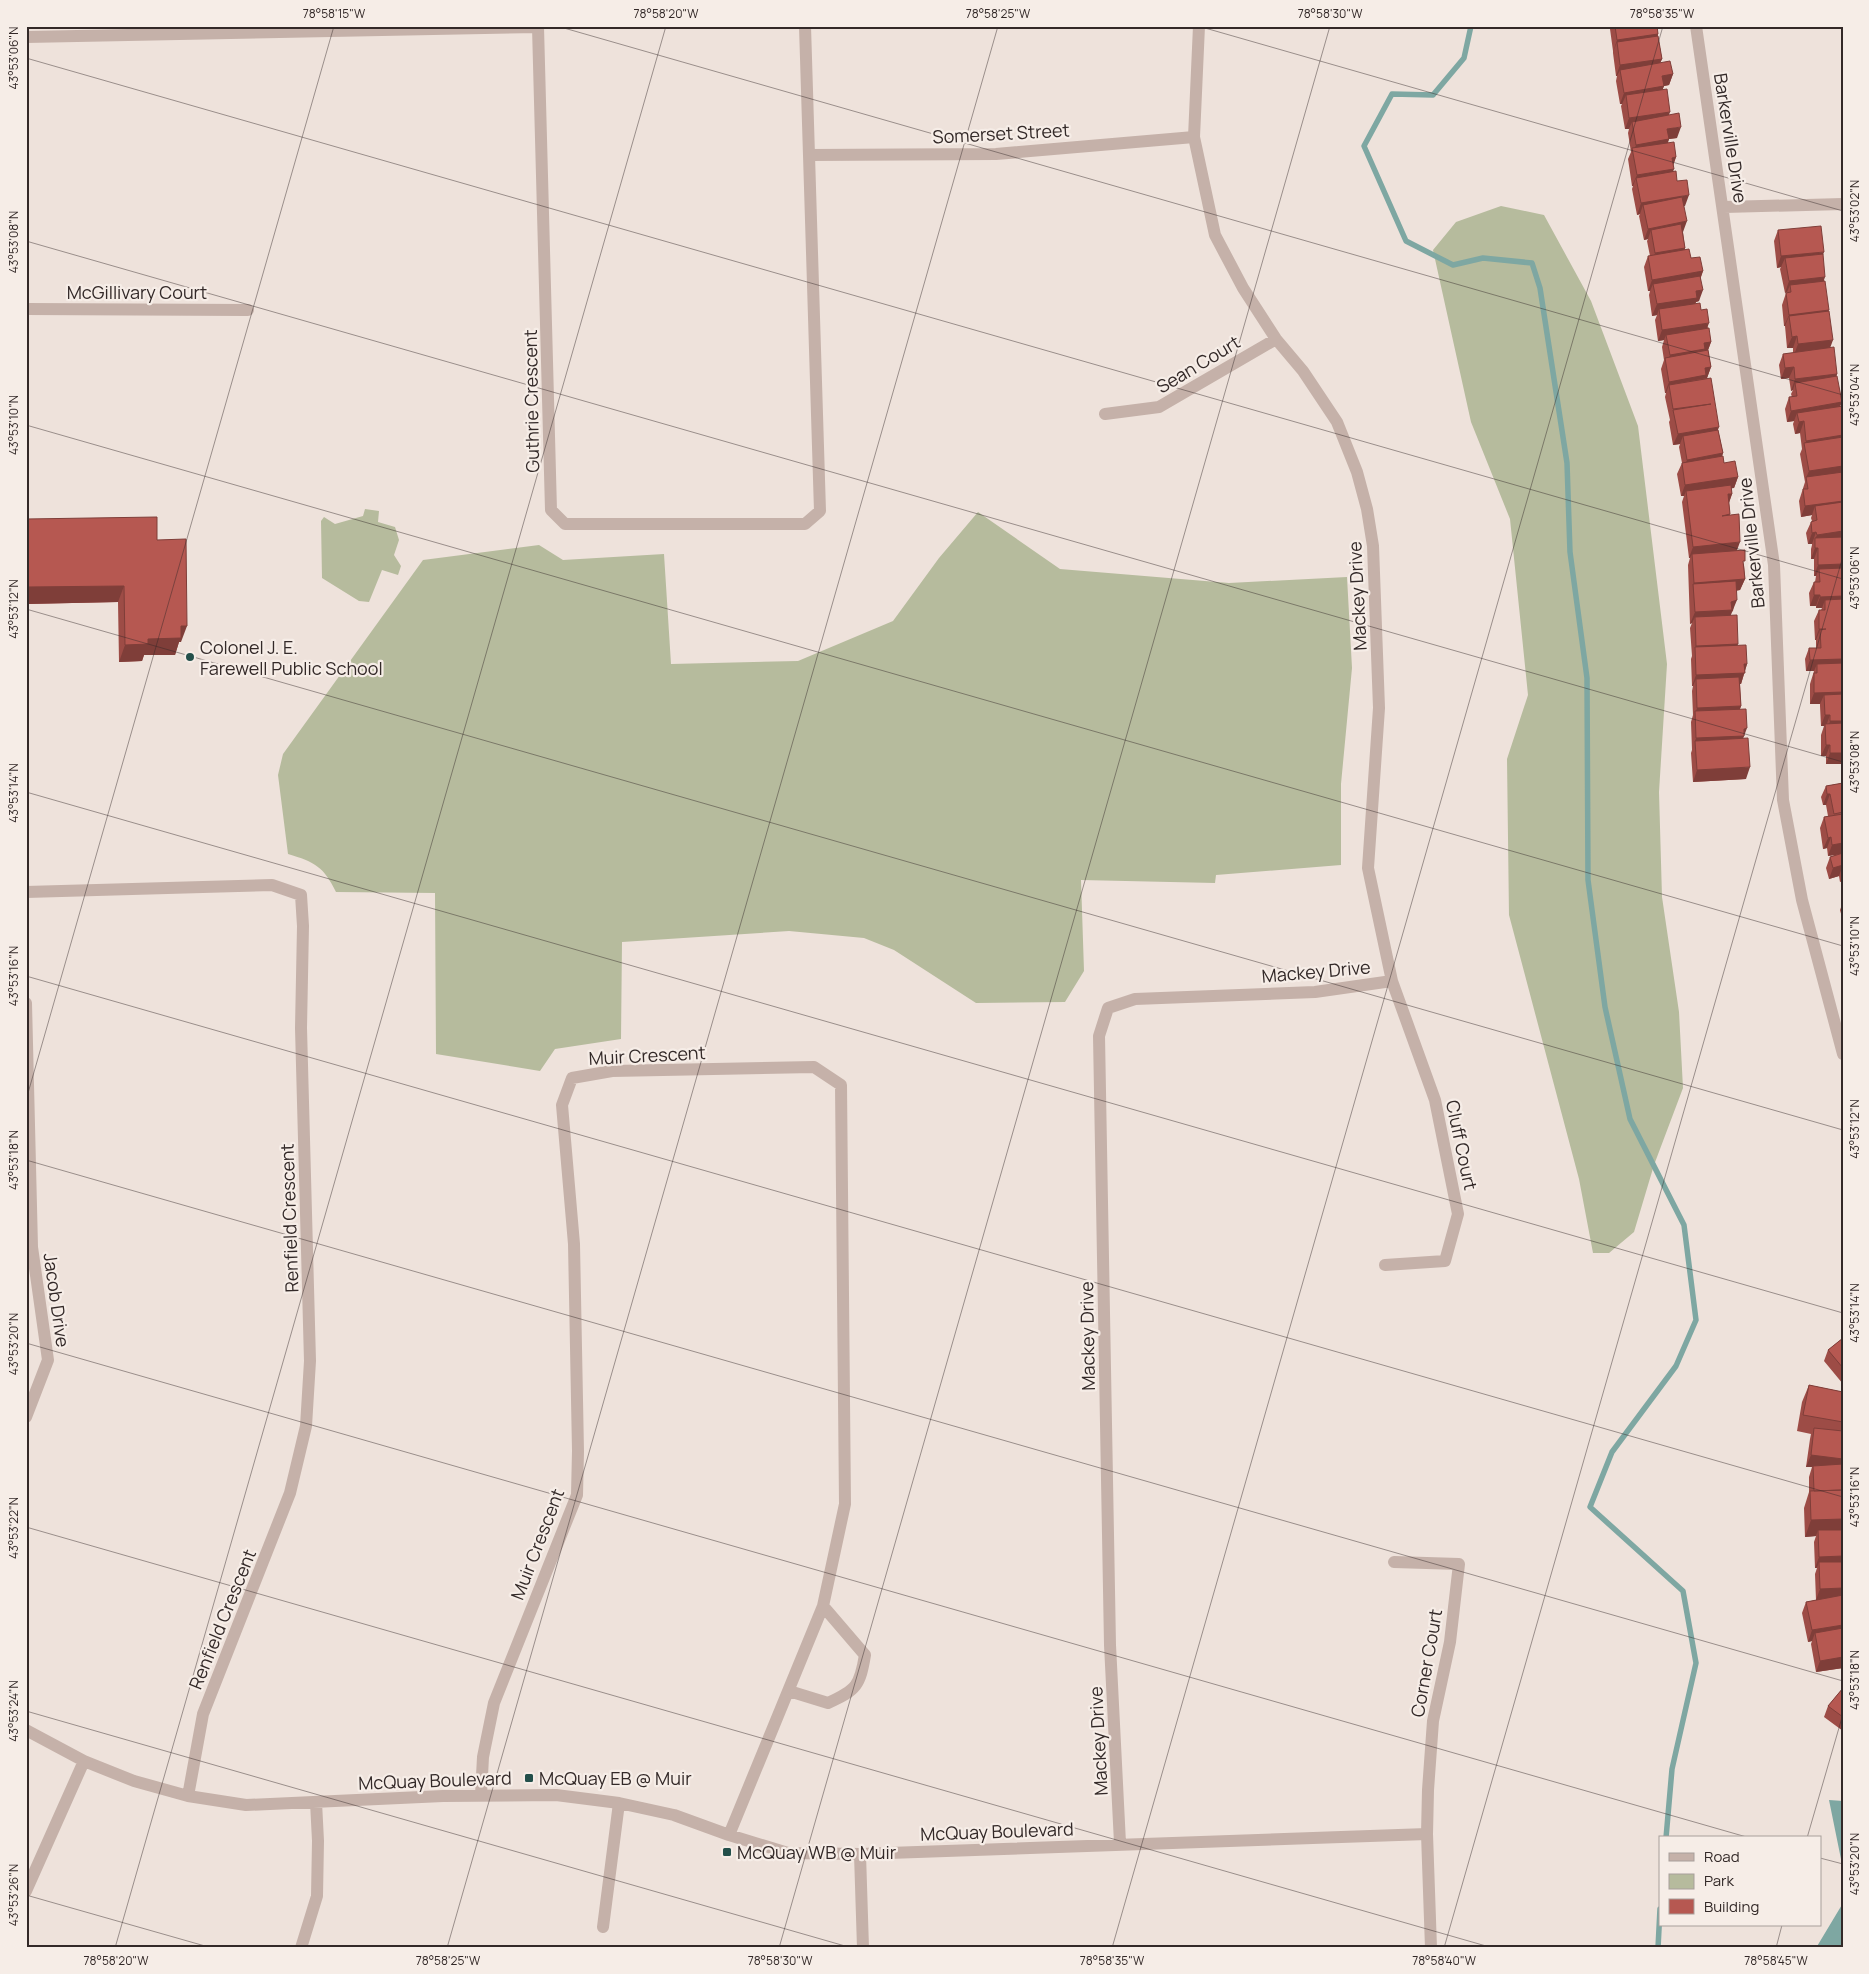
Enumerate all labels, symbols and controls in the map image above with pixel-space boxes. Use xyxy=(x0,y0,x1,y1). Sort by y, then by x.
text: 78°58'15"W xyxy=(303,5,366,22)
text: 78°58'20"W xyxy=(634,5,699,22)
text: 78°58'25"W xyxy=(966,5,1031,22)
text: 78°58'30"W xyxy=(1298,5,1363,22)
text: 78°58'35"W xyxy=(1630,5,1695,22)
text: 43°53'06"N xyxy=(5,27,22,89)
street label: Barkerville Drive xyxy=(1709,71,1753,205)
street label: Somerset Street xyxy=(932,117,1070,149)
text: 43°53'02"N xyxy=(1846,180,1863,242)
text: 43°53'08"N xyxy=(5,211,22,273)
street label: McGillivary Court xyxy=(67,280,207,304)
street label: Guthrie Crescent xyxy=(518,329,544,473)
street label: Sean Court xyxy=(1152,330,1244,398)
text: 43°53'04"N xyxy=(1846,364,1863,426)
text: 43°53'10"N xyxy=(5,395,22,455)
street label: Barkerville Drive xyxy=(1732,476,1770,610)
street label: Mackey Drive xyxy=(1342,541,1372,651)
text: 43°53'06"N xyxy=(1846,547,1863,609)
text: 43°53'12"N xyxy=(5,579,22,639)
place label: Colonel J. E. Farewell Public School xyxy=(200,635,383,680)
marker: Colonel J. E. Farewell Public School xyxy=(184,651,196,663)
text: 43°53'08"N xyxy=(1846,731,1863,793)
text: 43°53'14"N xyxy=(5,763,22,823)
text: 43°53'10"N xyxy=(1846,916,1863,976)
text: 43°53'16"N xyxy=(5,946,22,1006)
street label: Mackey Drive xyxy=(1260,954,1372,988)
street label: Muir Crescent xyxy=(588,1040,706,1070)
street label: Cluff Court xyxy=(1441,1098,1483,1192)
text: 43°53'12"N xyxy=(1846,1099,1863,1159)
text: 43°53'18"N xyxy=(5,1130,22,1190)
street label: Renfield Crescent xyxy=(274,1143,304,1293)
street label: Jacob Drive xyxy=(39,1251,75,1349)
street label: Mackey Drive xyxy=(1074,1281,1100,1391)
text: 43°53'14"N xyxy=(1846,1283,1863,1343)
text: 43°53'20"N xyxy=(5,1313,22,1375)
text: 43°53'16"N xyxy=(1846,1467,1863,1527)
street label: Muir Crescent xyxy=(505,1485,569,1603)
text: 43°53'22"N xyxy=(5,1497,22,1559)
street label: Renfield Crescent xyxy=(183,1545,261,1693)
street label: Corner Court xyxy=(1405,1607,1447,1719)
text: 43°53'18"N xyxy=(1846,1650,1863,1710)
text: 43°53'24"N xyxy=(5,1680,22,1742)
street label: Mackey Drive xyxy=(1083,1686,1113,1796)
street label: McQuay Boulevard xyxy=(358,1765,512,1795)
place label: McQuay EB @ Muir xyxy=(539,1766,692,1790)
marker: McQuay EB @ Muir xyxy=(523,1772,535,1784)
street label: McQuay Boulevard xyxy=(920,1816,1074,1846)
text: 43°53'20"N xyxy=(1846,1833,1863,1895)
legend xyxy=(1659,1836,1822,1926)
place label: McQuay WB @ Muir xyxy=(737,1840,897,1864)
marker: McQuay WB @ Muir xyxy=(721,1846,733,1858)
text: Road xyxy=(1704,1846,1740,1867)
text: 43°53'26"N xyxy=(5,1864,22,1926)
text: Park xyxy=(1704,1870,1734,1891)
text: Building xyxy=(1704,1896,1759,1917)
text: 78°58'20"W xyxy=(84,1952,149,1969)
text: 78°58'25"W xyxy=(416,1952,481,1969)
text: 78°58'30"W xyxy=(748,1952,813,1969)
text: 78°58'35"W xyxy=(1080,1952,1145,1969)
text: 78°58'40"W xyxy=(1412,1952,1477,1969)
text: 78°58'45"W xyxy=(1744,1952,1808,1969)

